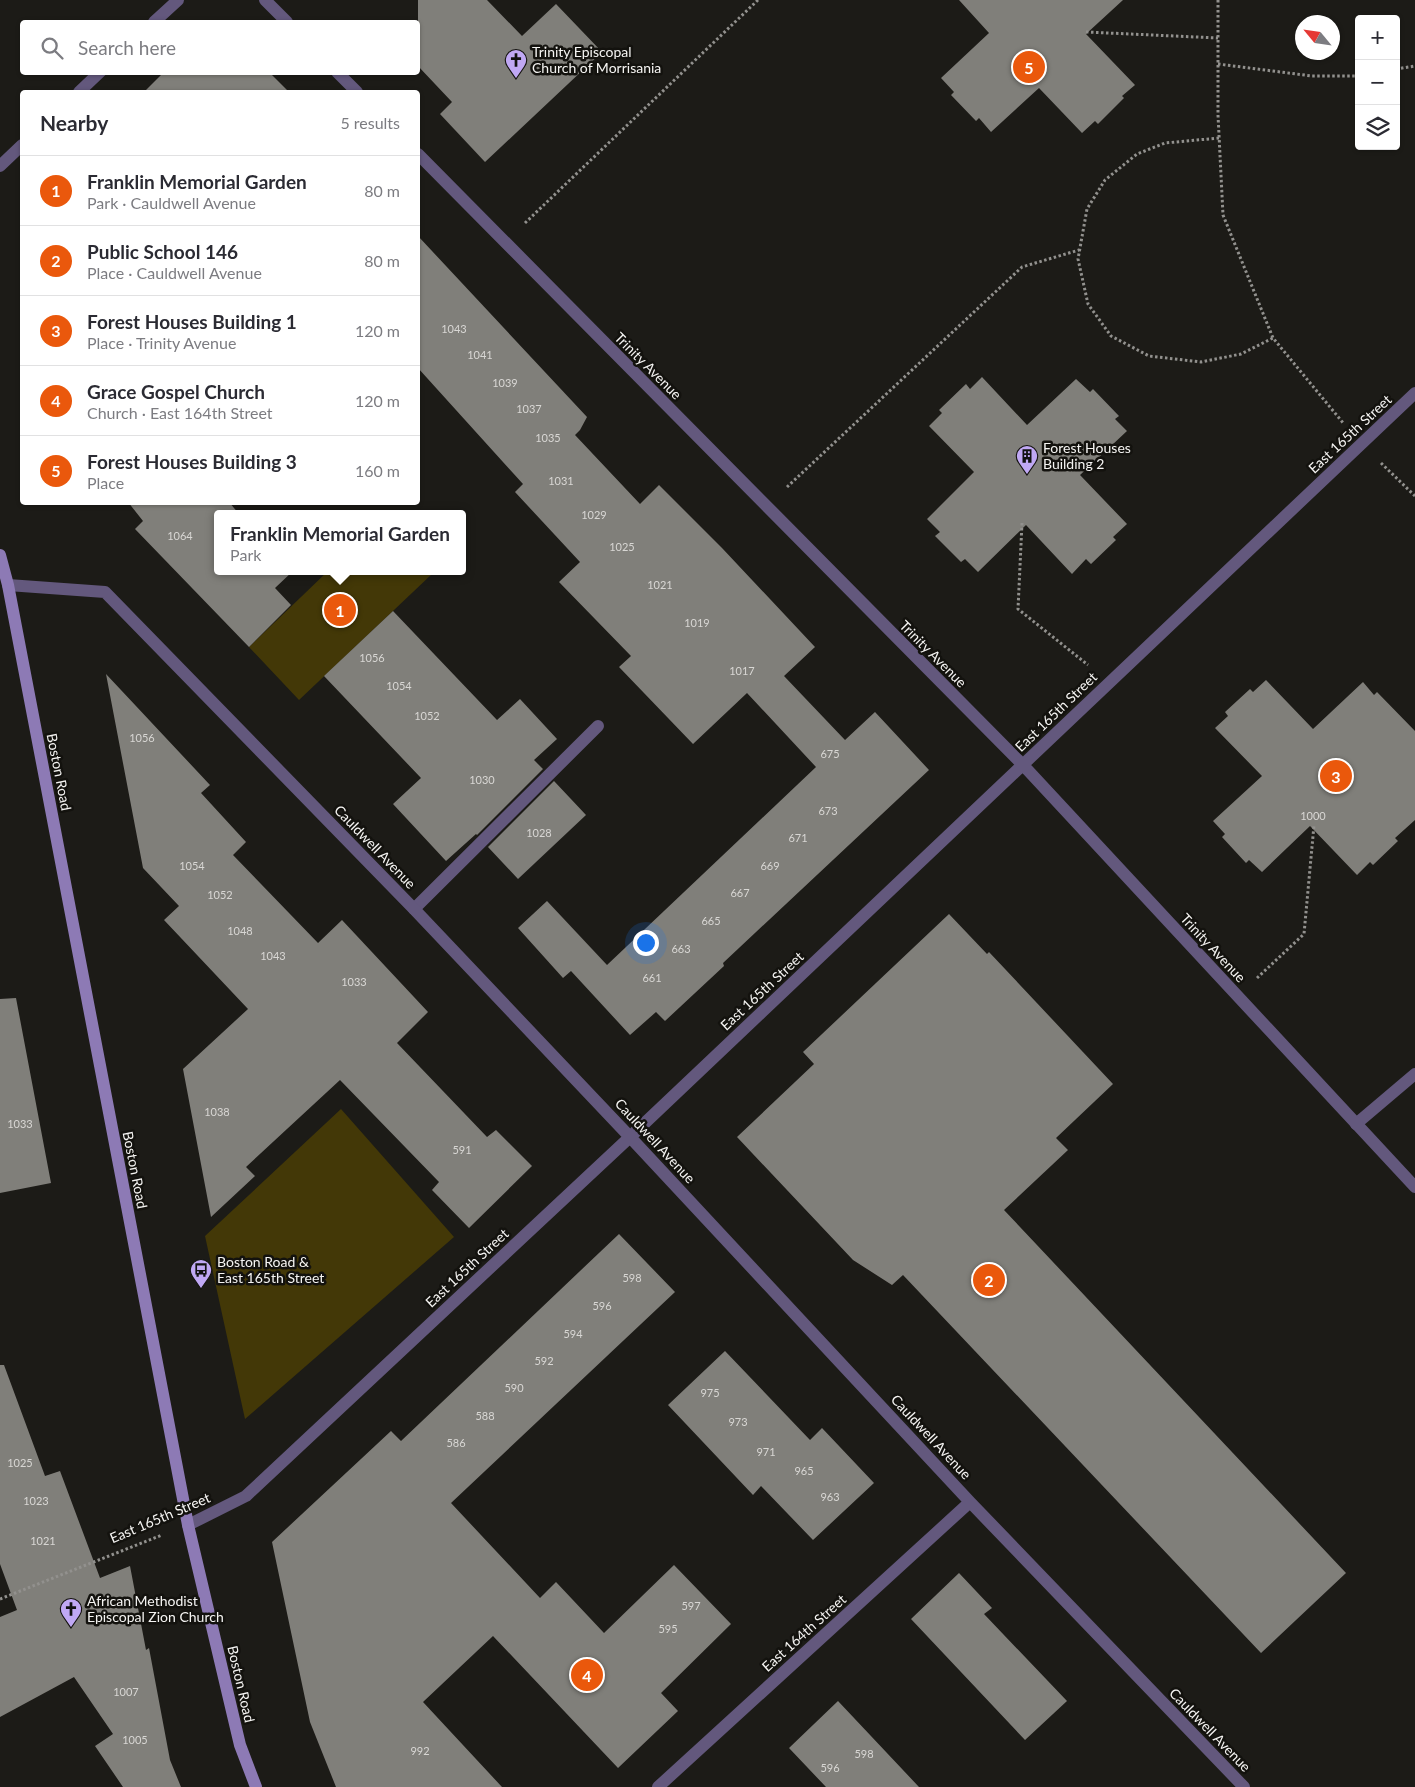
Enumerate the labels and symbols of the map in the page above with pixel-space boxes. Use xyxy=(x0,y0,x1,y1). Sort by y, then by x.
north arrow xyxy=(1295,15,1340,60)
place label: Trinity Episcopal Church of Morrisania xyxy=(532,43,661,76)
church icon: Trinity Episcopal Church of Morrisania xyxy=(504,48,528,79)
pin: 5 xyxy=(1013,48,1045,86)
house number: 1043 xyxy=(441,322,467,335)
street label: Trinity Avenue xyxy=(611,329,685,403)
house number: 1041 xyxy=(467,348,493,361)
house number: 1039 xyxy=(492,376,518,389)
street label: East 165th Street xyxy=(1305,391,1395,476)
house number: 1037 xyxy=(516,402,542,415)
house number: 1035 xyxy=(535,431,561,444)
place label: Forest Houses Building 2 xyxy=(1043,439,1131,472)
building icon: Forest Houses Building 2 xyxy=(1015,444,1039,475)
house number: 1031 xyxy=(548,474,574,487)
house number: 1029 xyxy=(581,508,607,521)
house number: 1064 xyxy=(167,529,193,542)
house number: 1025 xyxy=(609,540,635,553)
house number: 1021 xyxy=(647,578,673,591)
pin: 1 xyxy=(324,591,356,629)
house number: 1019 xyxy=(684,616,710,629)
street label: Trinity Avenue xyxy=(896,617,970,691)
house number: 1056 xyxy=(359,651,385,664)
house number: 1017 xyxy=(729,664,755,677)
street label: East 165th Street xyxy=(1011,668,1100,755)
house number: 1054 xyxy=(386,679,412,692)
house number: 1052 xyxy=(414,709,440,722)
house number: 1056 xyxy=(129,731,155,744)
street label: Boston Road xyxy=(44,732,75,812)
house number: 675 xyxy=(820,747,840,760)
pin: 3 xyxy=(1320,757,1352,795)
house number: 1030 xyxy=(469,773,495,786)
street label: Cauldwell Avenue xyxy=(331,801,420,892)
house number: 673 xyxy=(818,804,838,817)
house number: 1000 xyxy=(1300,809,1326,822)
house number: 1028 xyxy=(526,826,552,839)
house number: 671 xyxy=(788,831,808,844)
house number: 1054 xyxy=(179,859,205,872)
house number: 669 xyxy=(760,859,780,872)
house number: 667 xyxy=(730,886,750,899)
house number: 1052 xyxy=(207,888,233,901)
street label: Trinity Avenue xyxy=(1177,910,1249,986)
house number: 665 xyxy=(701,914,721,927)
house number: 1048 xyxy=(227,924,253,937)
your location xyxy=(633,930,659,956)
house number: 663 xyxy=(671,942,691,955)
street label: East 165th Street xyxy=(717,948,807,1033)
house number: 1043 xyxy=(260,949,286,962)
house number: 661 xyxy=(642,971,662,984)
house number: 1033 xyxy=(341,975,367,988)
street label: Cauldwell Avenue xyxy=(612,1095,699,1187)
house number: 1038 xyxy=(204,1105,230,1118)
house number: 1033 xyxy=(7,1117,33,1130)
street label: Boston Road xyxy=(120,1130,151,1210)
house number: 591 xyxy=(452,1143,472,1156)
street label: East 165th Street xyxy=(422,1225,512,1310)
place label: Boston Road & East 165th Street xyxy=(217,1253,324,1286)
bus stop icon: Boston Road & East 165th Street xyxy=(189,1258,213,1289)
pin: 2 xyxy=(973,1261,1005,1299)
house number: 598 xyxy=(622,1271,642,1284)
house number: 596 xyxy=(592,1299,612,1312)
house number: 594 xyxy=(563,1327,583,1340)
house number: 592 xyxy=(534,1354,554,1367)
house number: 590 xyxy=(504,1381,524,1394)
house number: 975 xyxy=(700,1386,720,1399)
street label: Cauldwell Avenue xyxy=(888,1391,975,1483)
house number: 588 xyxy=(475,1409,495,1422)
house number: 973 xyxy=(728,1415,748,1428)
house number: 586 xyxy=(446,1436,466,1449)
house number: 971 xyxy=(756,1445,776,1458)
house number: 1025 xyxy=(7,1456,33,1469)
house number: 965 xyxy=(794,1464,814,1477)
street label: East 165th Street xyxy=(107,1489,212,1546)
house number: 963 xyxy=(820,1490,840,1503)
house number: 1023 xyxy=(23,1494,49,1507)
house number: 1021 xyxy=(30,1534,56,1547)
street label: East 164th Street xyxy=(758,1590,849,1675)
place label: African Methodist Episcopal Zion Church xyxy=(87,1592,224,1625)
church icon: African Methodist Episcopal Zion Church xyxy=(59,1597,83,1628)
house number: 597 xyxy=(681,1599,701,1612)
house number: 595 xyxy=(658,1622,678,1635)
street label: Boston Road xyxy=(224,1644,259,1724)
pin: 4 xyxy=(571,1656,603,1694)
street label: Cauldwell Avenue xyxy=(1166,1684,1255,1775)
house number: 1007 xyxy=(113,1685,139,1698)
house number: 1005 xyxy=(122,1733,148,1746)
house number: 992 xyxy=(410,1744,430,1757)
house number: 598 xyxy=(854,1747,874,1760)
house number: 596 xyxy=(820,1761,840,1774)

